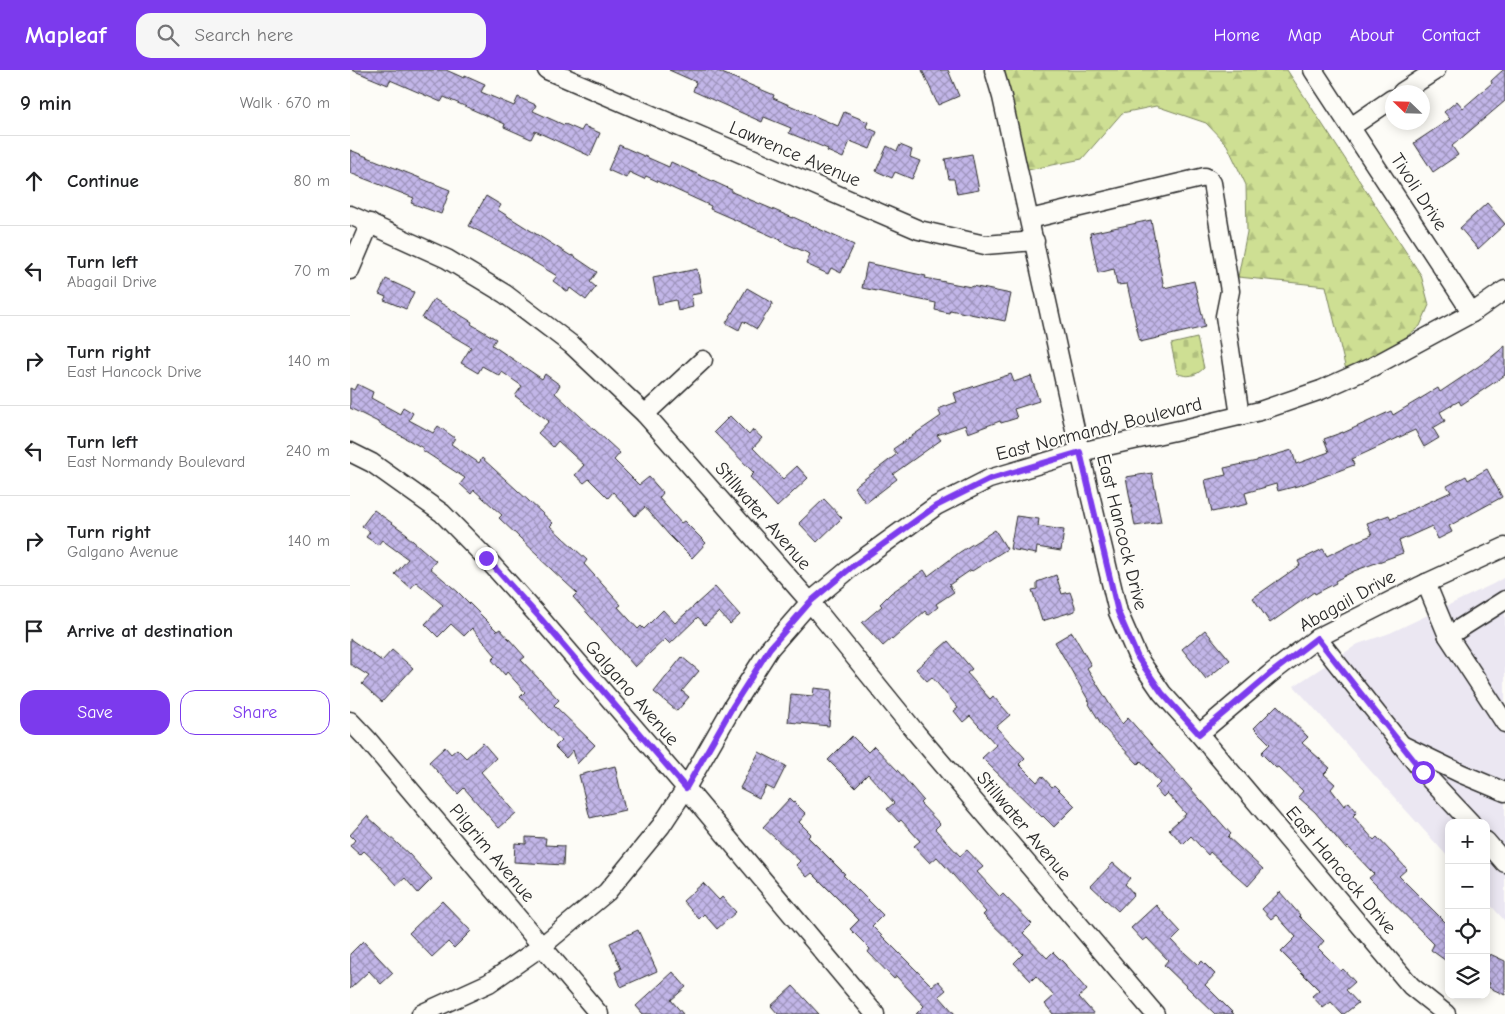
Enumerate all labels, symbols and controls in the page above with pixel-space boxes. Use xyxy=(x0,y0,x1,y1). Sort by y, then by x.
search box xyxy=(136,13,486,58)
text: Mapleaf xyxy=(25,21,106,49)
icon: search xyxy=(154,21,182,49)
text: Search here xyxy=(194,24,293,46)
text: Home xyxy=(1213,25,1260,46)
text: Map xyxy=(1288,25,1322,46)
text: About xyxy=(1350,25,1394,46)
text: Contact xyxy=(1422,25,1480,46)
north arrow xyxy=(1385,85,1430,130)
text: 9 min xyxy=(20,91,72,115)
text: Walk · 670 m xyxy=(240,94,330,112)
street label: Lawrence Avenue xyxy=(726,116,864,192)
street label: Tivoli Drive xyxy=(1386,149,1452,235)
icon: ahead xyxy=(20,167,48,195)
text: Continue xyxy=(67,170,139,192)
text: 80 m xyxy=(293,172,330,190)
text: Turn left xyxy=(67,251,138,273)
icon: left xyxy=(20,257,48,285)
text: 70 m xyxy=(294,262,330,280)
text: Abagail Drive xyxy=(67,273,157,291)
text: Turn right xyxy=(67,341,151,363)
icon: right xyxy=(20,347,48,375)
text: 140 m xyxy=(288,352,330,370)
text: East Hancock Drive xyxy=(67,363,202,381)
street label: East Normandy Boulevard xyxy=(994,393,1204,465)
text: Turn left xyxy=(67,431,138,453)
icon: left xyxy=(20,437,48,465)
text: 240 m xyxy=(286,442,330,460)
street label: East Hancock Drive xyxy=(1092,452,1152,612)
text: East Normandy Boulevard xyxy=(67,453,245,471)
street label: Stillwater Avenue xyxy=(710,458,816,574)
text: Turn right xyxy=(67,521,151,543)
icon: right xyxy=(20,527,48,555)
text: 140 m xyxy=(288,532,330,550)
text: Galgano Avenue xyxy=(67,543,178,561)
route end xyxy=(475,547,498,570)
street label: Abagail Drive xyxy=(1295,566,1399,636)
icon: arrive xyxy=(20,617,48,645)
text: Arrive at destination xyxy=(67,620,233,642)
street label: Galgano Avenue xyxy=(580,636,684,750)
button: Save xyxy=(20,690,170,735)
button: Share xyxy=(180,690,330,735)
route start xyxy=(1412,761,1435,784)
street label: Stillwater Avenue xyxy=(972,767,1076,885)
street label: Pilgrim Avenue xyxy=(445,800,539,906)
street label: East Hancock Drive xyxy=(1281,802,1401,938)
map controls xyxy=(1445,819,1490,999)
button: + xyxy=(1445,819,1490,864)
button: − xyxy=(1445,864,1490,909)
button: locate xyxy=(1445,909,1490,954)
button: layers xyxy=(1445,954,1490,999)

